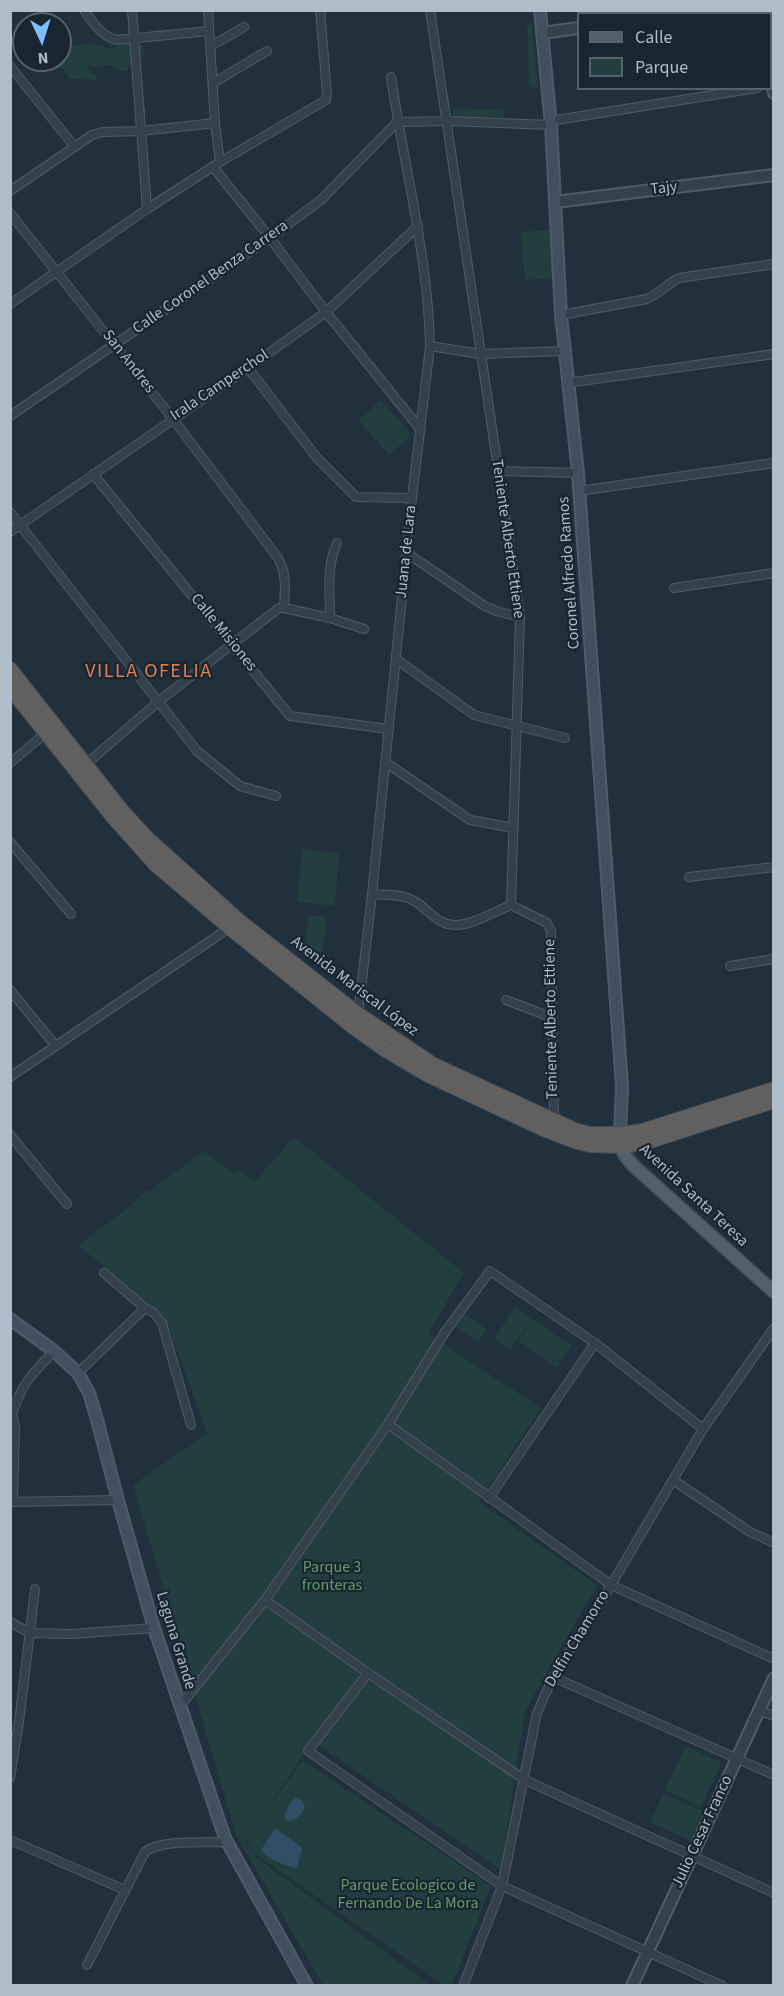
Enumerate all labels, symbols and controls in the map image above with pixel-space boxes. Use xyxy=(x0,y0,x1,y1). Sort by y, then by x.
north arrow xyxy=(12,12,72,72)
legend xyxy=(577,12,772,90)
text: Calle xyxy=(635,25,672,50)
text: N xyxy=(37,47,49,69)
text: Parque xyxy=(635,55,688,80)
street label: Tajy xyxy=(649,178,679,200)
street label: Calle Coronel Benza Carrera xyxy=(130,217,292,339)
street label: San Andres xyxy=(97,327,159,397)
street label: Irala Camperchol xyxy=(167,346,273,426)
street label: Teniente Alberto Ettiene xyxy=(486,458,528,620)
street label: Coronel Alfredo Ramos xyxy=(555,496,585,650)
street label: Juana de Lara xyxy=(393,504,421,600)
street label: Calle Misiones xyxy=(186,590,260,676)
district label: VILLA OFELIA xyxy=(85,661,213,685)
street label: Avenida Mariscal López xyxy=(286,933,422,1041)
street label: Teniente Alberto Ettiene xyxy=(541,939,563,1099)
street label: Avenida Santa Teresa xyxy=(635,1141,751,1251)
park label: Parque 3 fronteras xyxy=(302,1558,362,1596)
street label: Delfin Chamorro xyxy=(541,1587,615,1691)
street label: Laguna Grande xyxy=(151,1590,199,1692)
street label: Julio Cesar Franco xyxy=(669,1773,737,1891)
park label: Parque Ecologico de Fernando De La Mora xyxy=(337,1876,479,1914)

